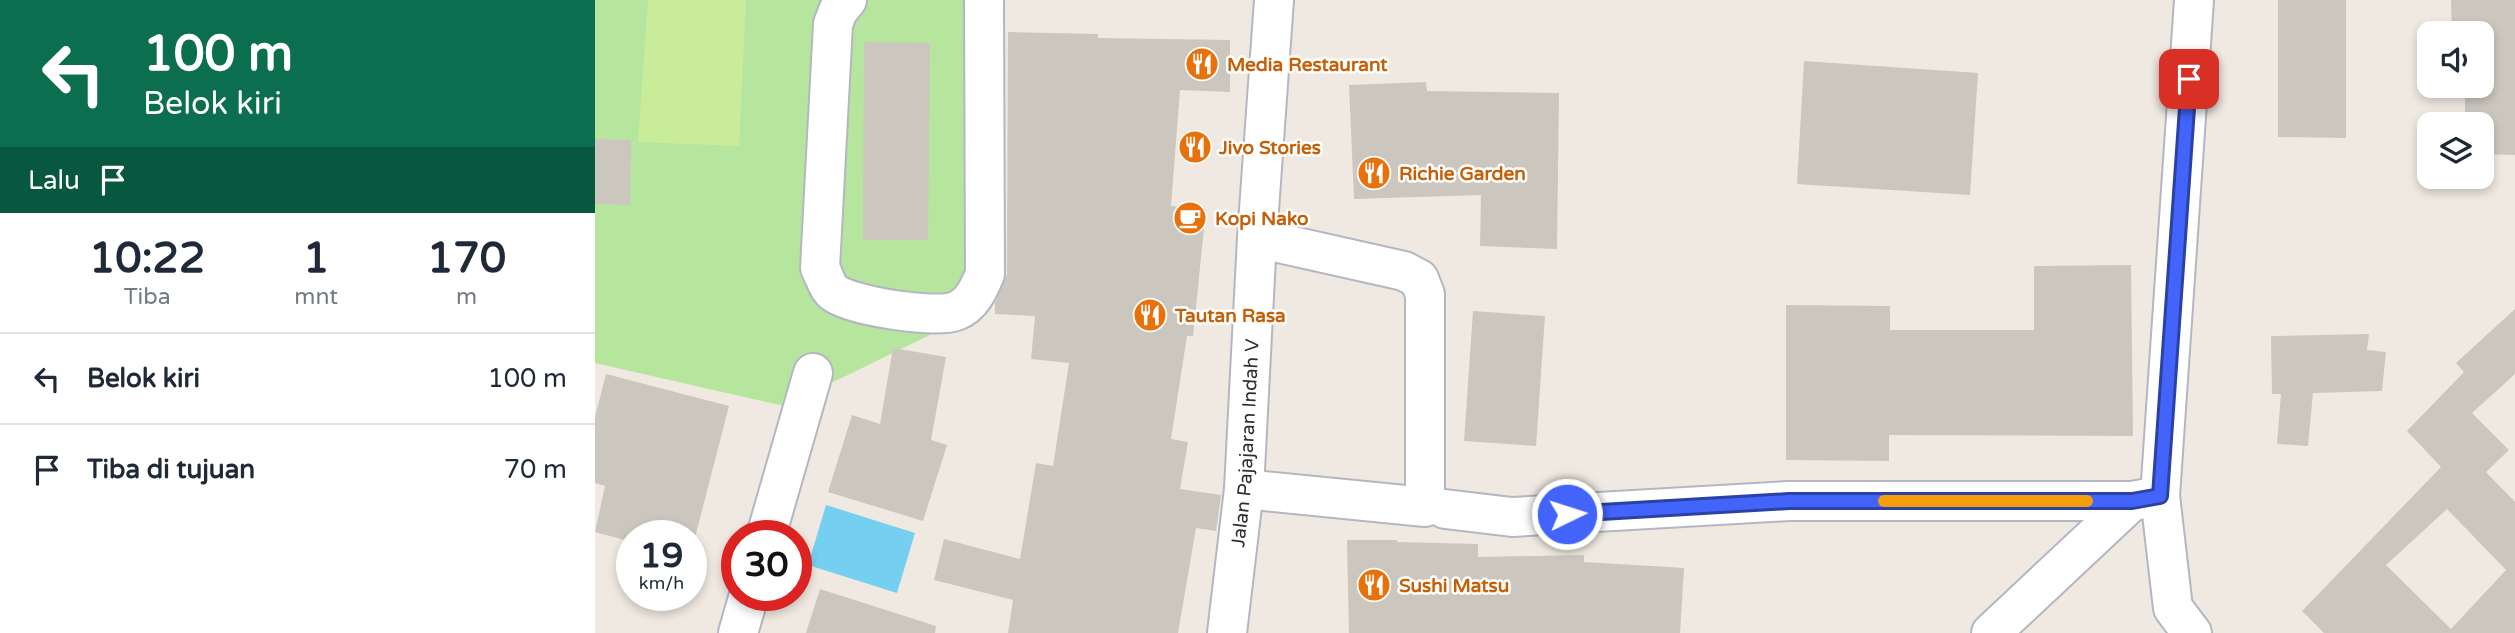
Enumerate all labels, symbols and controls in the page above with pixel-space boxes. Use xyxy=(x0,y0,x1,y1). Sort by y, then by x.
map controls xyxy=(2417,21,2494,189)
button: sound xyxy=(2417,21,2494,98)
text: 100 m xyxy=(143,25,293,84)
icon: left xyxy=(28,28,119,119)
restaurant icon: Media Restaurant xyxy=(1183,45,1221,83)
pin xyxy=(2159,49,2219,109)
place label: Media Restaurant xyxy=(1227,54,1388,76)
icon: arrive xyxy=(2170,60,2208,98)
text: Belok kiri xyxy=(143,85,282,123)
button: layers xyxy=(2417,112,2494,189)
restaurant icon: Jivo Stories xyxy=(1176,128,1214,166)
place label: Jivo Stories xyxy=(1218,137,1321,159)
restaurant icon: Richie Garden xyxy=(1355,154,1393,192)
icon: arrive xyxy=(94,161,132,199)
place label: Richie Garden xyxy=(1399,163,1526,185)
text: Lalu xyxy=(28,165,80,196)
cafe icon: Kopi Nako xyxy=(1171,199,1209,237)
place label: Kopi Nako xyxy=(1215,208,1309,231)
text: 10:22 xyxy=(89,233,205,284)
text: 1 xyxy=(303,233,329,284)
text: 170 xyxy=(427,233,506,284)
text: Tiba xyxy=(124,283,171,311)
text: mnt xyxy=(294,283,338,311)
text: m xyxy=(456,283,477,311)
restaurant icon: Tautan Rasa xyxy=(1131,296,1169,334)
place label: Tautan Rasa xyxy=(1174,305,1286,327)
street label: Jalan Pajajaran Indah V xyxy=(1227,338,1264,549)
icon: left xyxy=(28,360,66,398)
text: Belok kiri xyxy=(87,363,200,394)
text: 100 m xyxy=(487,363,567,394)
icon: arrive xyxy=(28,451,66,489)
text: Tiba di tujuan xyxy=(87,454,255,485)
text: 70 m xyxy=(504,454,567,485)
position arrow xyxy=(1530,477,1604,551)
speed limit sign: 30 xyxy=(721,520,812,611)
text: 19 xyxy=(640,535,683,577)
restaurant icon: Sushi Matsu xyxy=(1355,566,1393,604)
text: km/h xyxy=(639,572,684,594)
place label: Sushi Matsu xyxy=(1399,575,1509,597)

